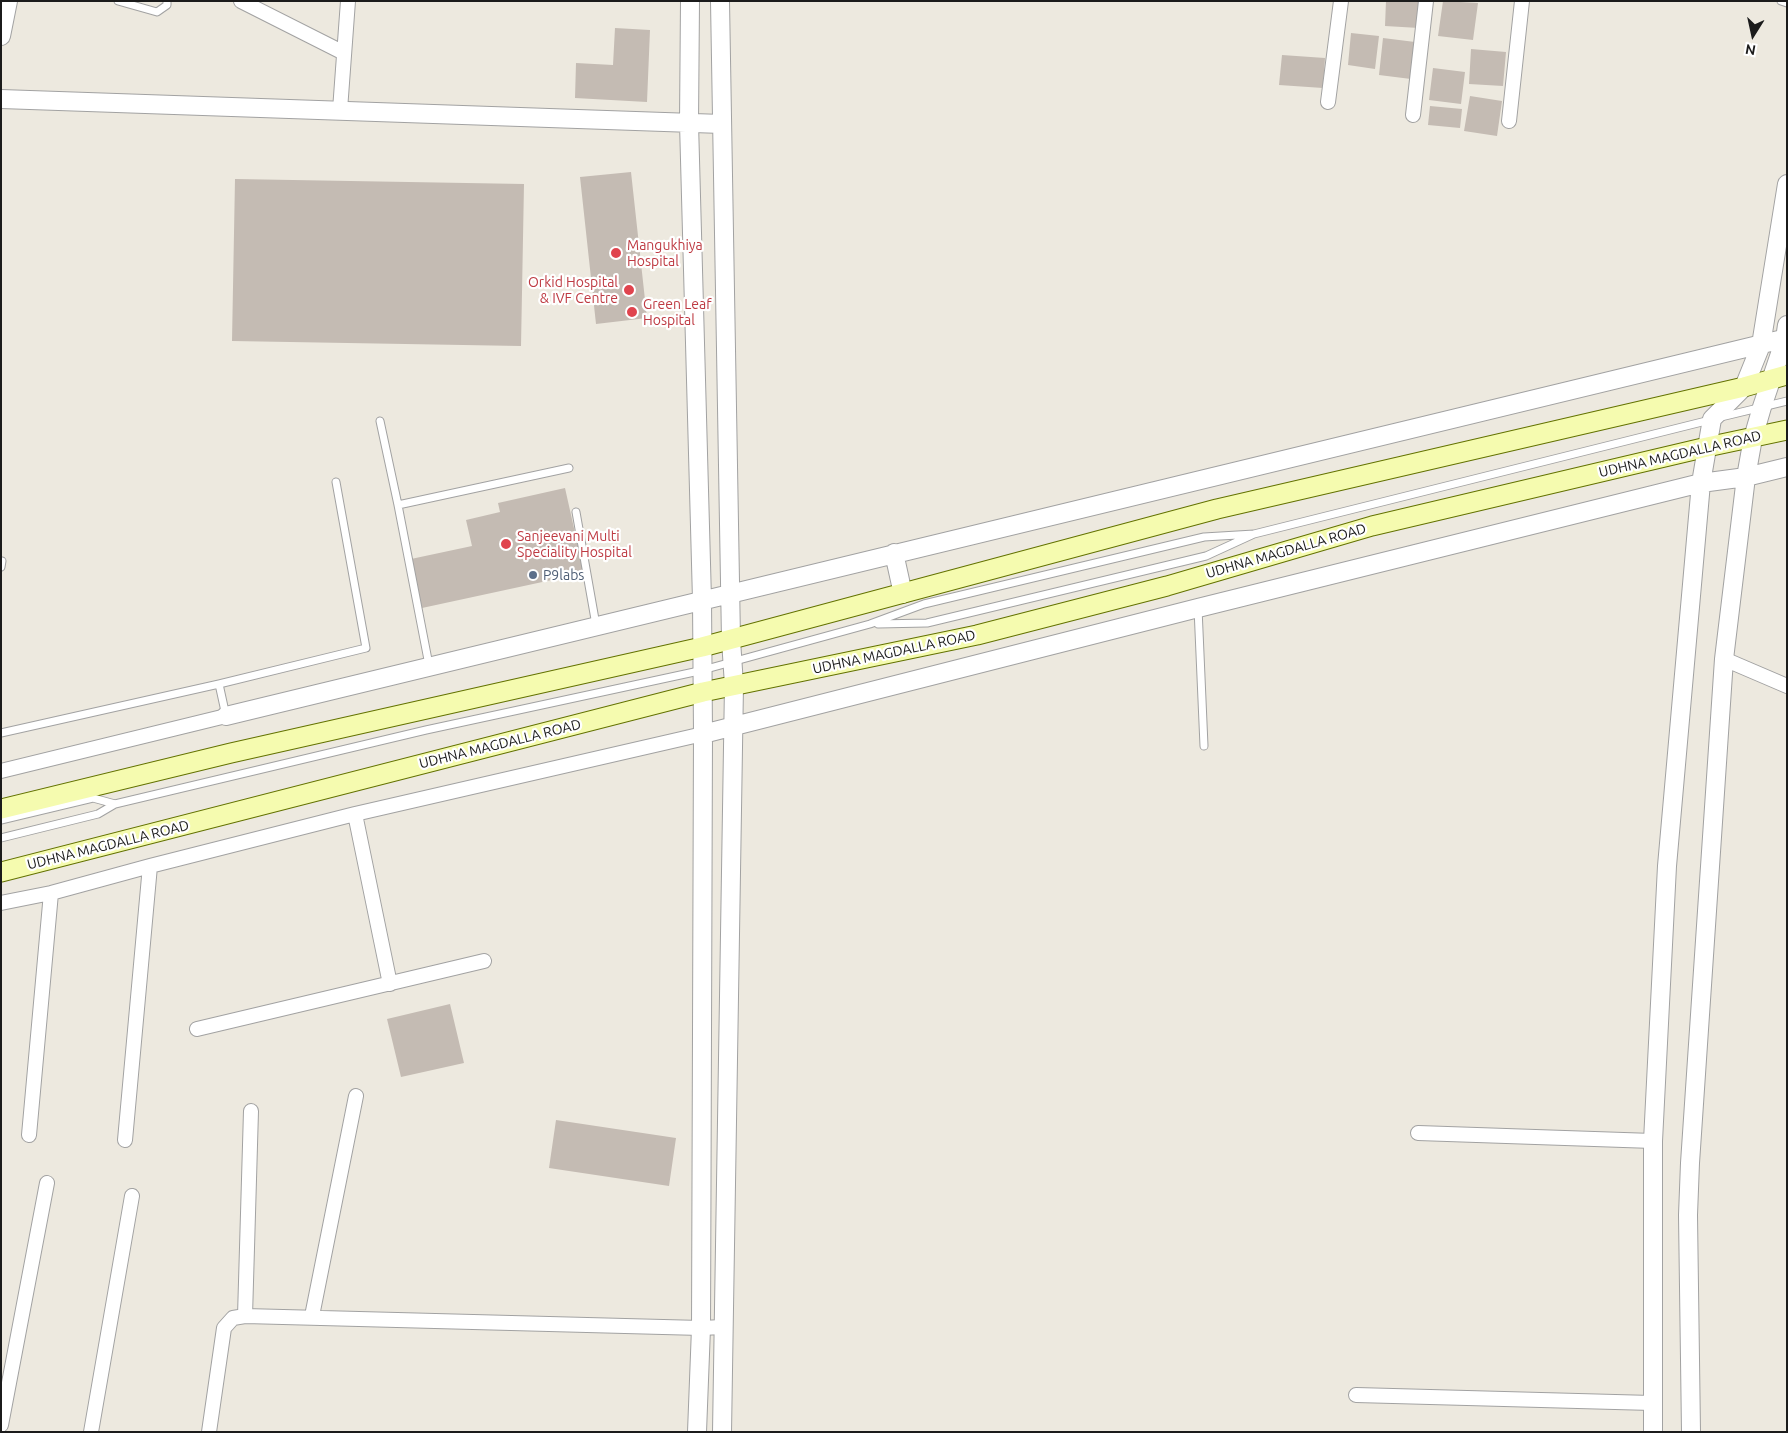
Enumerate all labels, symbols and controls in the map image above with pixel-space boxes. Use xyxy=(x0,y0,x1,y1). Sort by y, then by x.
north arrow xyxy=(1728,10,1778,60)
text: N xyxy=(1744,41,1757,59)
place label: Mangukhiya Hospital xyxy=(627,237,703,270)
marker: Mangukhiya Hospital xyxy=(609,246,623,260)
place label: Orkid Hospital & IVF Centre xyxy=(528,274,618,306)
marker: Orkid Hospital & IVF Centre xyxy=(622,283,636,297)
place label: Green Leaf Hospital xyxy=(643,296,712,328)
marker: Green Leaf Hospital xyxy=(625,305,639,319)
street label: UDHNA MAGDALLA ROAD xyxy=(1597,427,1763,481)
street label: UDHNA MAGDALLA ROAD xyxy=(1204,520,1368,582)
place label: Sanjeevani Multi Speciality Hospital xyxy=(517,528,632,560)
marker: Sanjeevani Multi Speciality Hospital xyxy=(499,537,513,551)
place label: P9labs xyxy=(543,567,584,583)
marker: P9labs xyxy=(527,569,539,581)
street label: UDHNA MAGDALLA ROAD xyxy=(811,627,977,677)
street label: UDHNA MAGDALLA ROAD xyxy=(417,716,583,772)
street label: UDHNA MAGDALLA ROAD xyxy=(25,817,191,873)

